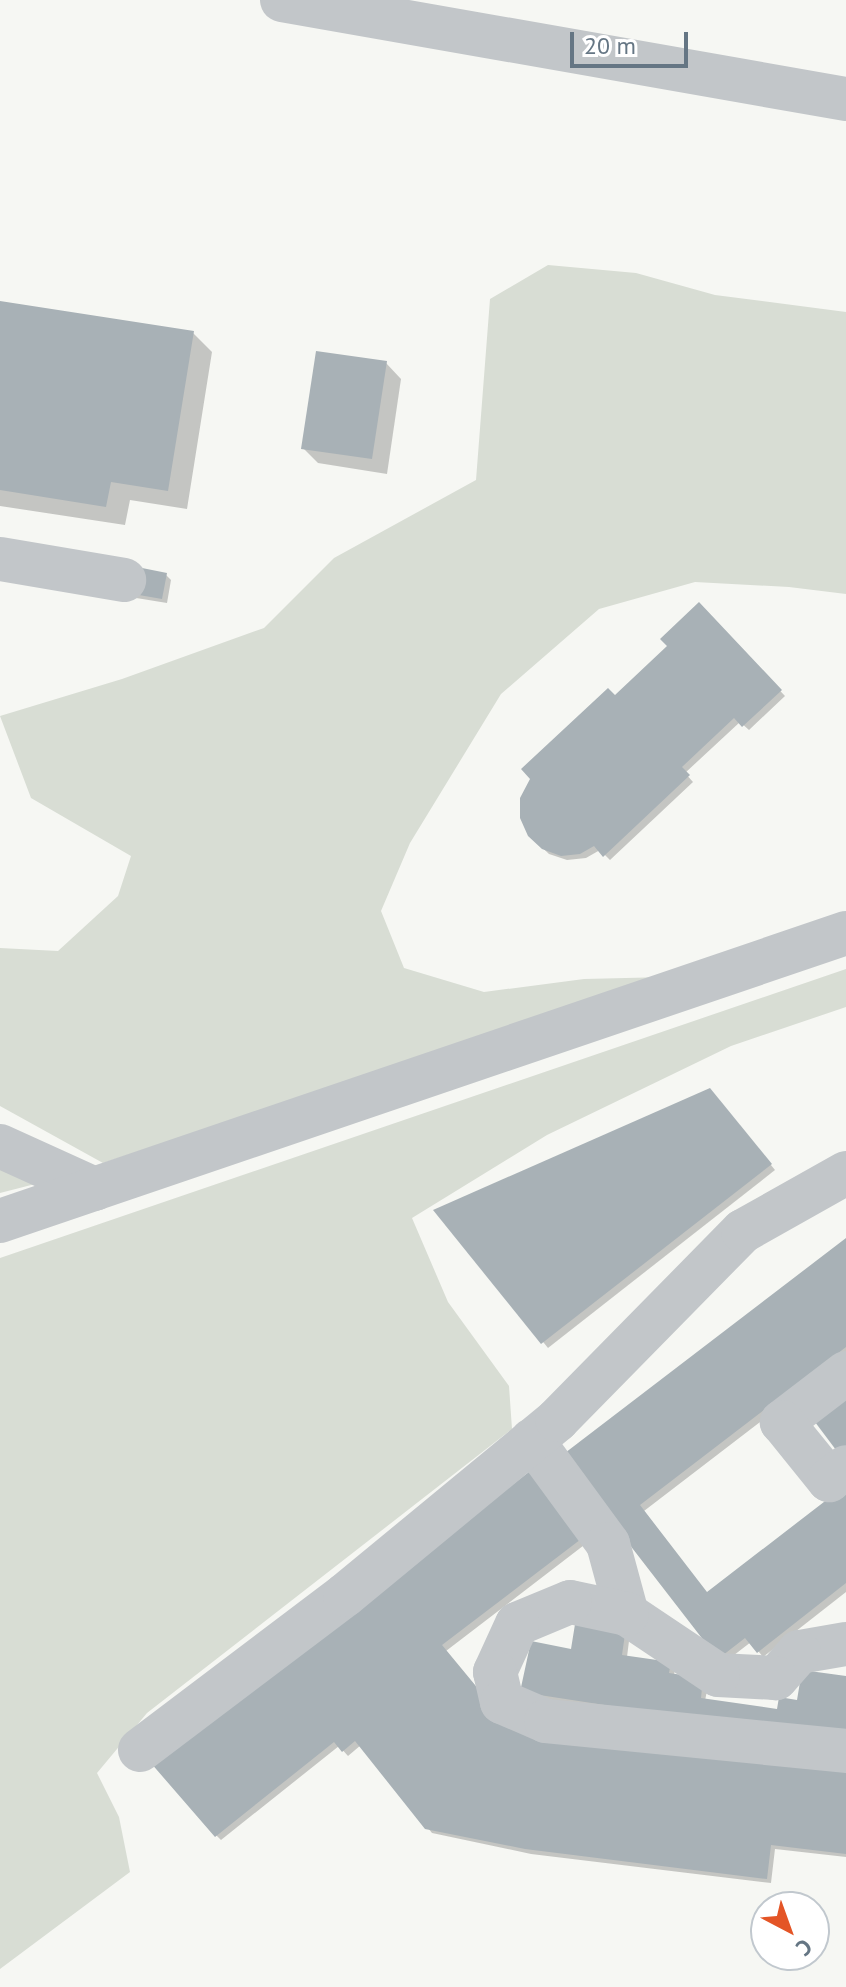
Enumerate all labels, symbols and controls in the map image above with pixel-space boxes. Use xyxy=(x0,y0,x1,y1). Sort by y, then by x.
scale bar xyxy=(574,16,692,66)
text: 20 m xyxy=(584,30,636,61)
north arrow xyxy=(750,1891,830,1971)
text: С xyxy=(791,1933,818,1962)

